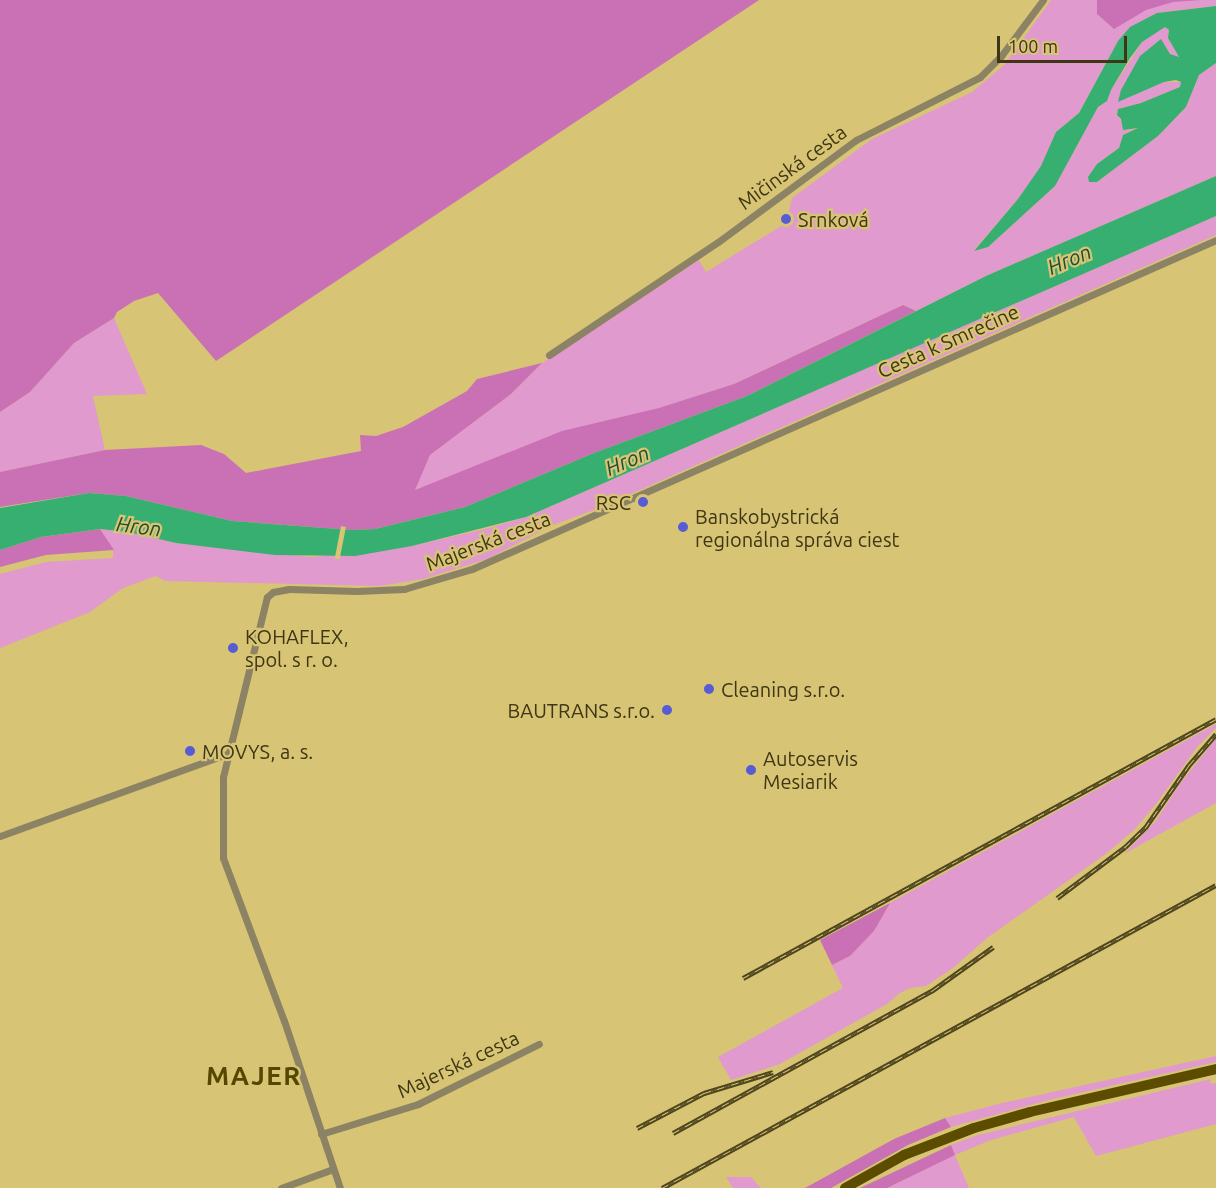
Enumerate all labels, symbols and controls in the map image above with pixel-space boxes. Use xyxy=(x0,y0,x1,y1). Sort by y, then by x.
scale bar xyxy=(1000,24,1130,62)
text: 100 m xyxy=(1008,36,1058,56)
street label: Mičinská cesta xyxy=(733,120,851,214)
place label: Srnková xyxy=(798,207,869,231)
marker: Srnková xyxy=(779,212,793,226)
water label: Hron xyxy=(1043,239,1095,279)
street label: Cesta k Smrečine xyxy=(874,299,1022,383)
water label: Hron xyxy=(601,440,653,480)
place label: RSC xyxy=(596,490,631,514)
marker: RSC xyxy=(636,495,650,509)
place label: Banskobystrická regionálna správa ciest xyxy=(695,504,899,551)
street label: Majerská cesta xyxy=(422,506,554,576)
water label: Hron xyxy=(115,511,163,541)
marker: Banskobystrická regionálna správa ciest xyxy=(676,520,690,534)
place label: KOHAFLEX, spol. s r. o. xyxy=(245,624,349,671)
marker: KOHAFLEX, spol. s r. o. xyxy=(226,641,240,655)
place label: Cleaning s.r.o. xyxy=(721,677,845,701)
marker: Cleaning s.r.o. xyxy=(702,682,716,696)
place label: BAUTRANS s.r.o. xyxy=(508,698,655,722)
marker: BAUTRANS s.r.o. xyxy=(660,703,674,717)
place label: MOVYS, a. s. xyxy=(202,739,313,763)
marker: MOVYS, a. s. xyxy=(183,744,197,758)
place label: Autoservis Mesiarik xyxy=(763,746,858,793)
marker: Autoservis Mesiarik xyxy=(744,763,758,777)
street label: Majerská cesta xyxy=(393,1025,523,1103)
district label: MAJER xyxy=(206,1060,302,1092)

